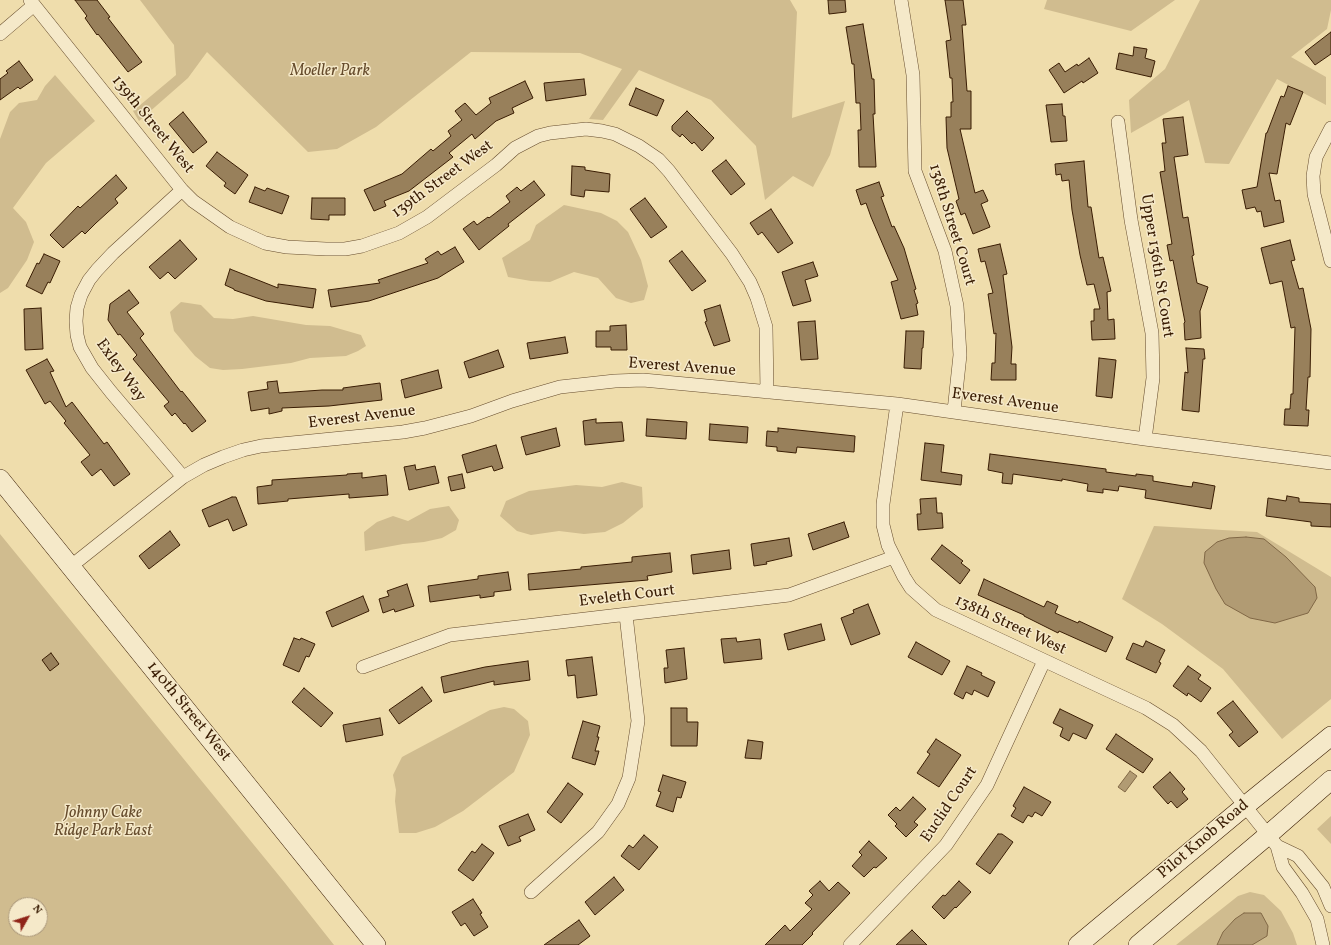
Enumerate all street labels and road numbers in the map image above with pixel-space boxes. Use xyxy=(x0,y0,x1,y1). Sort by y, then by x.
street label: 139th Street West xyxy=(107,72,197,178)
street label: 139th Street West xyxy=(389,137,497,223)
street label: 138th Street Court xyxy=(923,162,979,288)
street label: Upper 136th St Court xyxy=(1135,193,1177,339)
street label: Exley Way xyxy=(91,336,149,406)
street label: Everest Avenue xyxy=(628,355,736,381)
street label: Everest Avenue xyxy=(950,385,1060,419)
street label: Everest Avenue xyxy=(307,402,417,434)
street label: Eveleth Court xyxy=(578,582,676,612)
street label: 138th Street West xyxy=(951,592,1069,660)
street label: 140th Street West xyxy=(142,658,234,766)
street label: Euclid Court xyxy=(918,763,982,847)
street label: Pilot Knob Road xyxy=(1155,796,1253,884)

